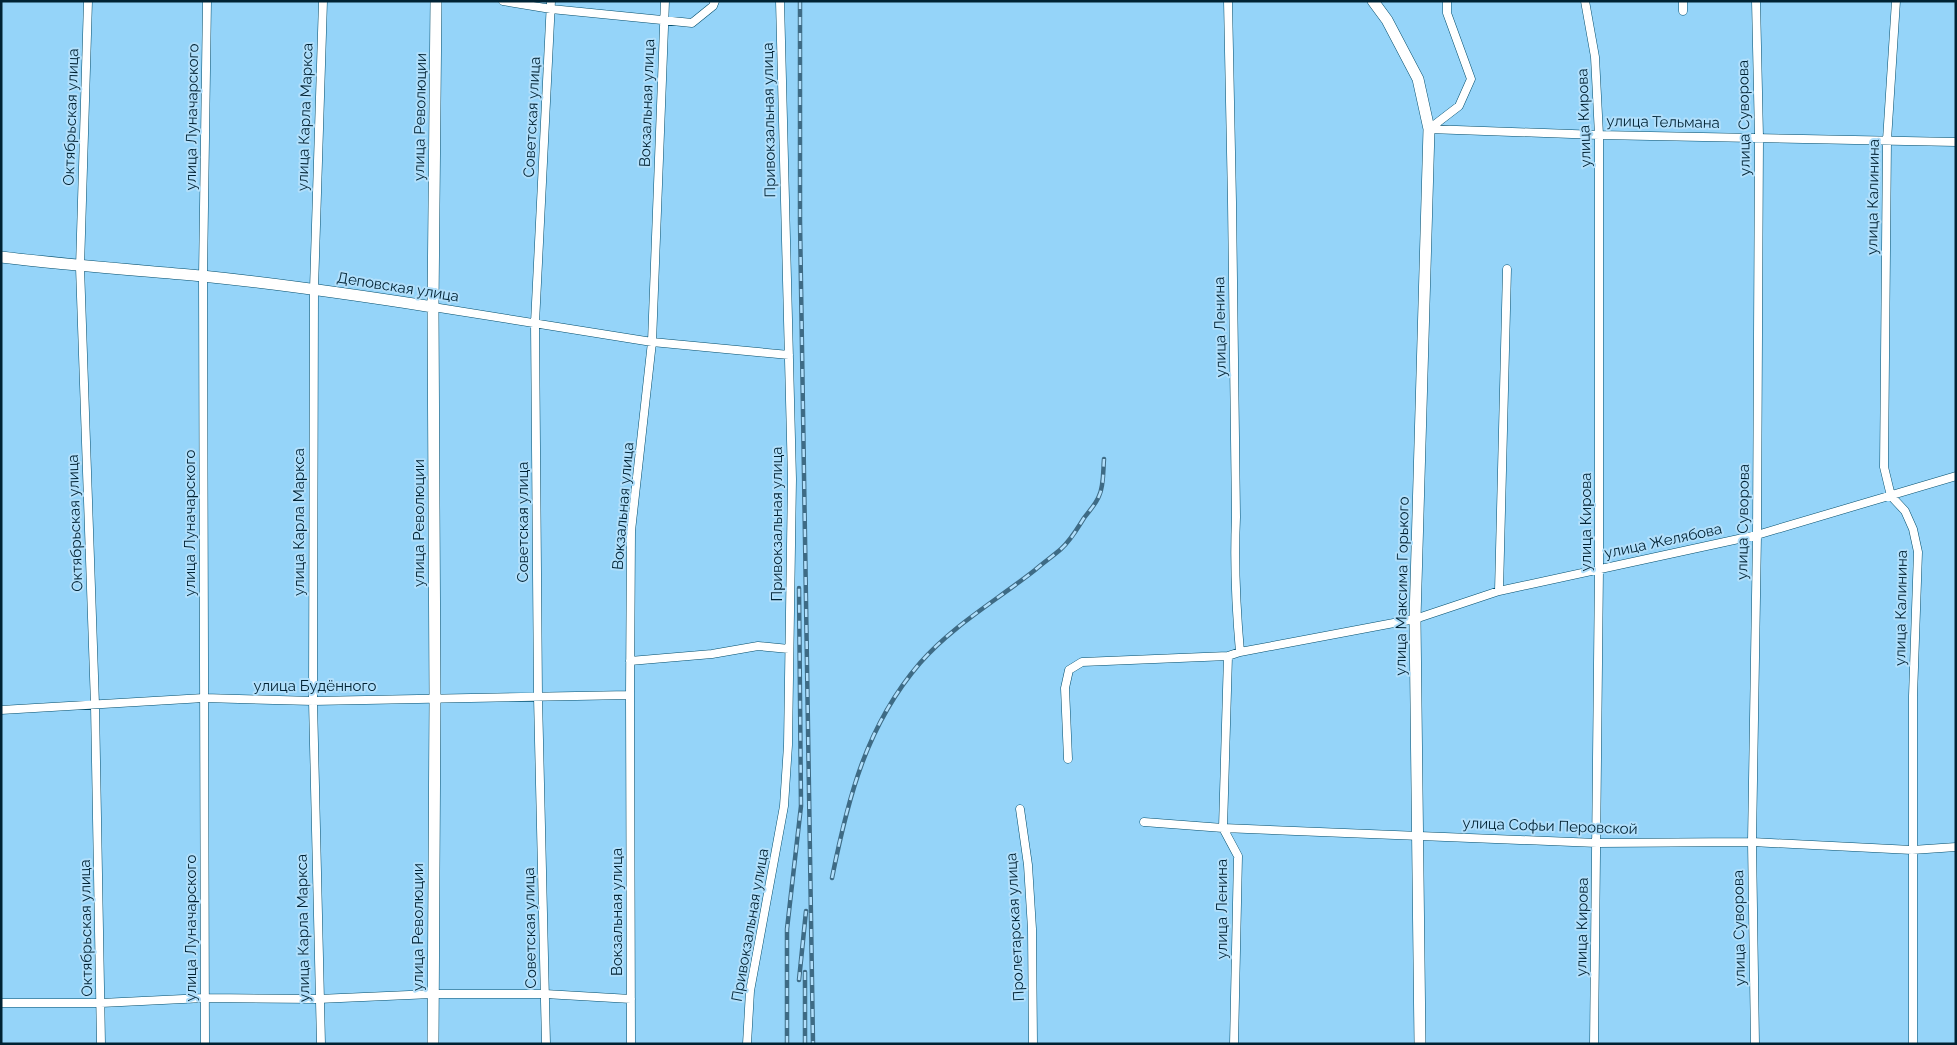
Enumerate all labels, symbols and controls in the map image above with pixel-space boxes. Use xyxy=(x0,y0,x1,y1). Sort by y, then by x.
street label: Вокзальная улица xyxy=(636,39,658,167)
street label: Привокзальная улица xyxy=(759,42,779,198)
street label: улица Луначарского xyxy=(182,43,202,191)
street label: улица Карла Маркса xyxy=(293,43,317,191)
street label: Октябрьская улица xyxy=(60,48,82,186)
street label: улица Революции xyxy=(410,53,430,181)
street label: Советская улица xyxy=(520,56,544,178)
street label: улица Суворова xyxy=(1734,60,1754,176)
street label: улица Кирова xyxy=(1573,68,1595,168)
street label: улица Тельмана xyxy=(1606,112,1720,132)
street label: улица Калинина xyxy=(1863,139,1883,255)
street label: Деповская улица xyxy=(336,268,460,306)
street label: улица Ленина xyxy=(1210,277,1230,377)
street label: Вокзальная улица xyxy=(608,441,638,571)
street label: Привокзальная улица xyxy=(768,446,786,602)
street label: улица Карла Маркса xyxy=(290,448,308,596)
street label: улица Луначарского xyxy=(181,449,199,596)
street label: Октябрьская улица xyxy=(64,454,86,592)
street label: улица Революции xyxy=(410,459,428,587)
street label: Советская улица xyxy=(514,461,532,583)
street label: улица Суворова xyxy=(1733,464,1753,580)
street label: улица Кирова xyxy=(1577,472,1595,572)
street label: улица Максима Горького xyxy=(1391,496,1413,676)
street label: улица Желябова xyxy=(1602,520,1724,562)
street label: улица Калинина xyxy=(1891,550,1911,666)
street label: улица Будённого xyxy=(253,677,377,695)
street label: улица Софьи Перовской xyxy=(1462,814,1638,838)
street label: Привокзальная улица xyxy=(728,847,772,1003)
street label: Вокзальная улица xyxy=(608,848,626,976)
street label: Пролетарская улица xyxy=(1002,852,1028,1002)
street label: улица Луначарского xyxy=(182,854,200,1001)
street label: улица Карла Маркса xyxy=(293,854,313,1002)
street label: Октябрьская улица xyxy=(76,859,96,997)
street label: улица Ленина xyxy=(1213,859,1231,959)
street label: улица Революции xyxy=(409,863,427,991)
street label: Советская улица xyxy=(520,867,540,989)
street label: улица Суворова xyxy=(1729,870,1749,986)
street label: улица Кирова xyxy=(1572,877,1592,977)

